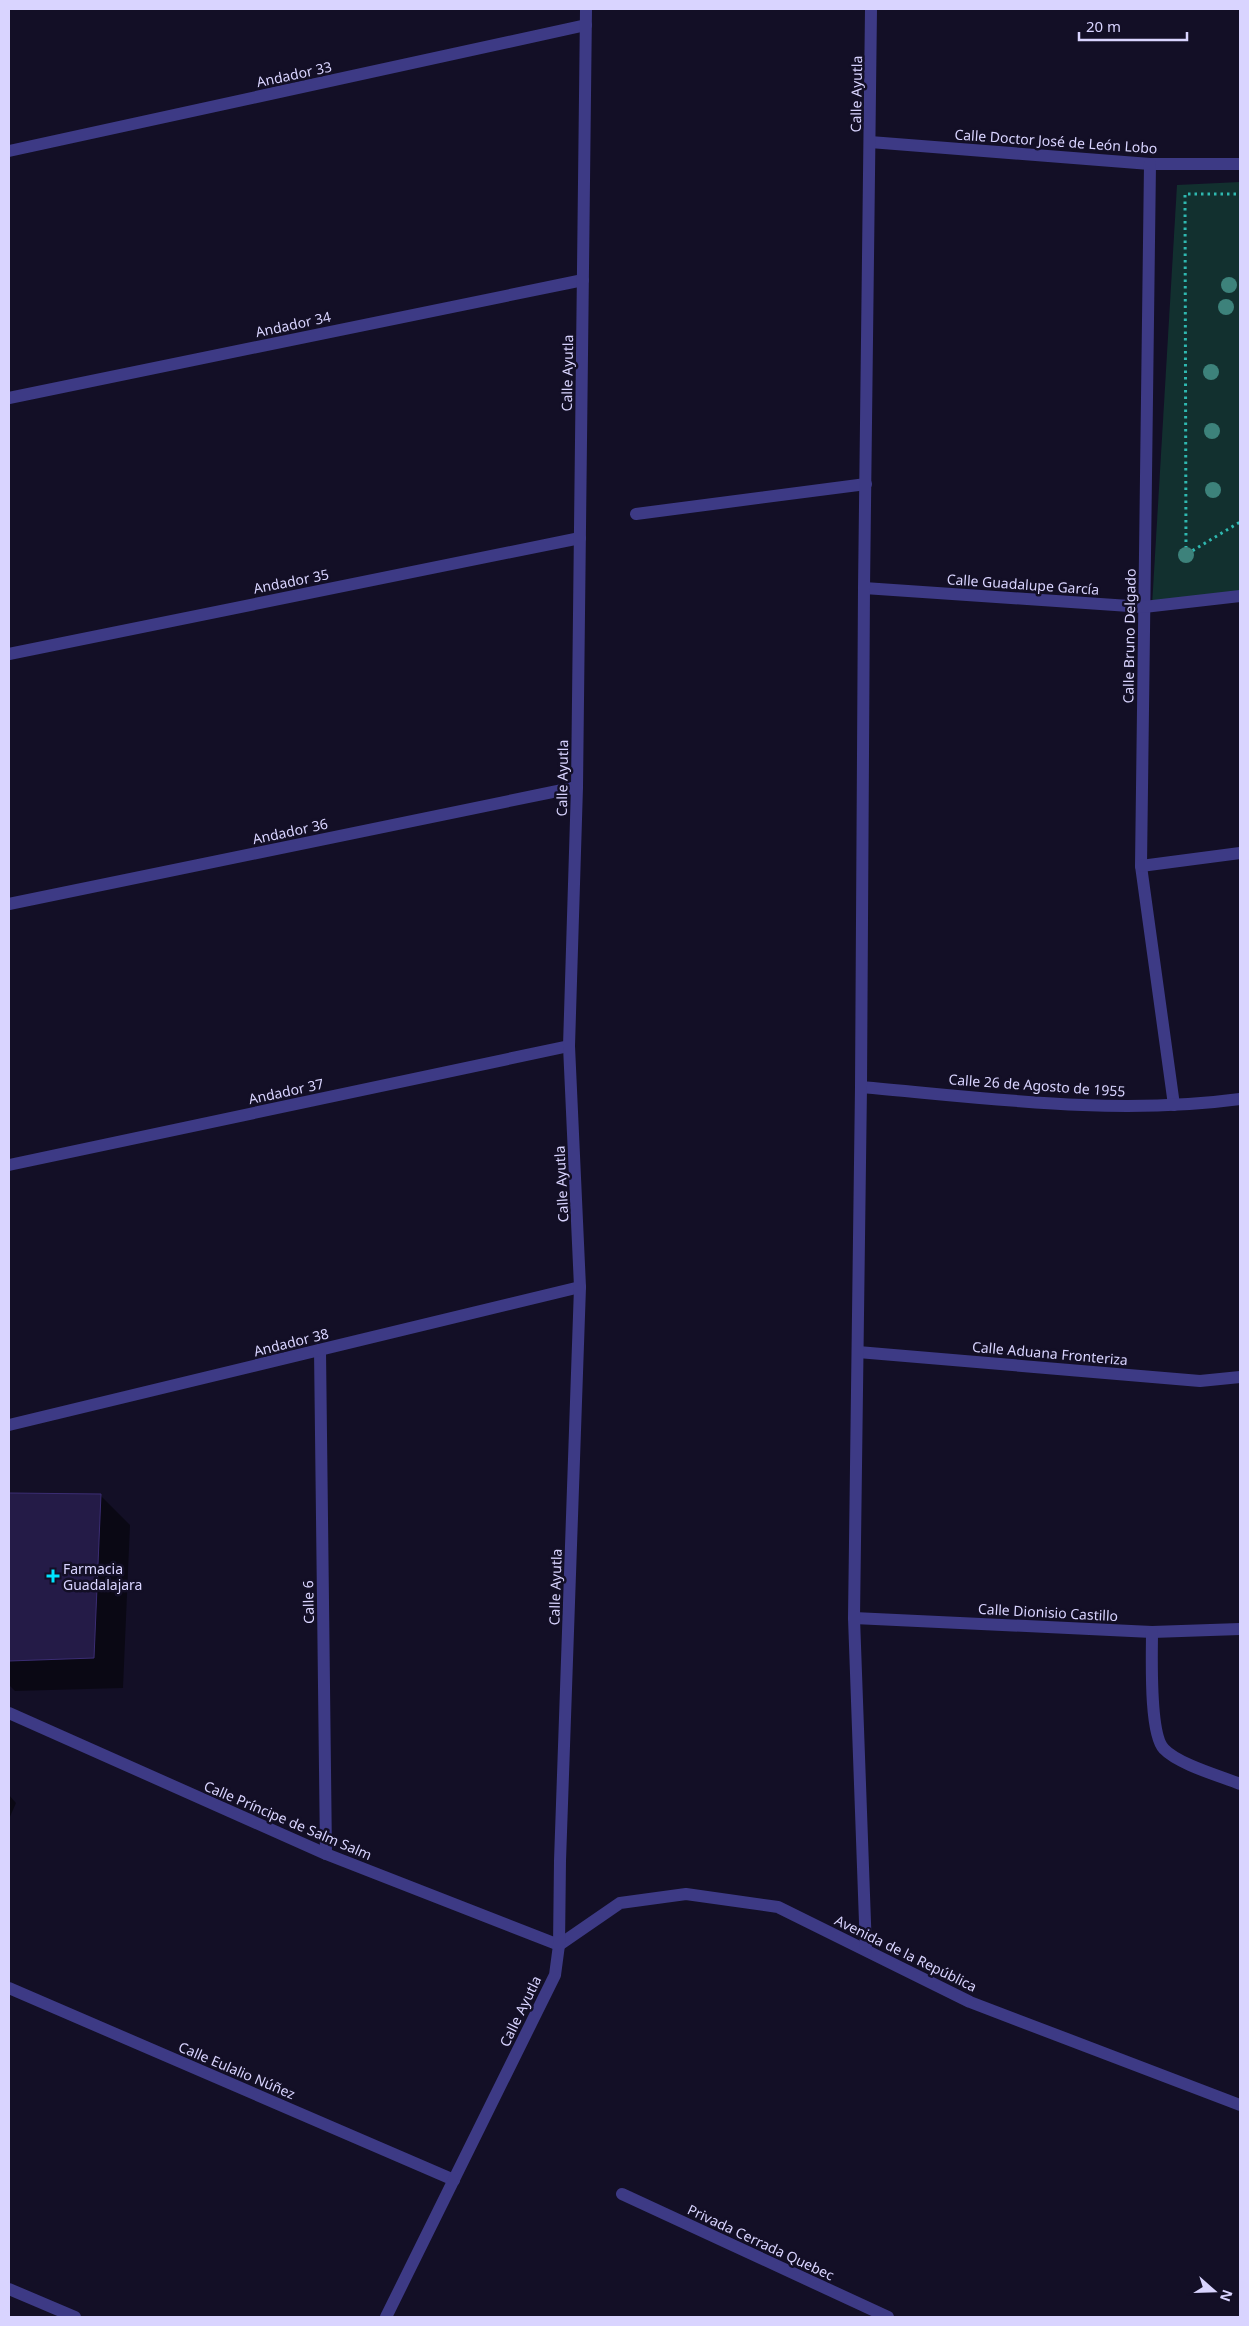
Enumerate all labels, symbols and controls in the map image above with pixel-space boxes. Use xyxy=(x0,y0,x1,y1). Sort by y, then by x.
scale bar xyxy=(1079,10,1186,42)
text: 20 m xyxy=(1086,16,1121,36)
street label: Calle Ayutla xyxy=(846,55,866,133)
street label: Andador 33 xyxy=(255,57,333,91)
street label: Calle Doctor José de León Lobo xyxy=(954,124,1158,158)
street label: Andador 34 xyxy=(254,307,332,341)
street label: Calle Ayutla xyxy=(557,334,577,412)
street label: Andador 35 xyxy=(252,564,330,598)
street label: Calle Bruno Delgado xyxy=(1118,568,1140,704)
street label: Calle Guadalupe García xyxy=(946,569,1100,599)
street label: Calle Ayutla xyxy=(552,739,572,817)
street label: Andador 36 xyxy=(251,814,329,848)
street label: Calle 26 de Agosto de 1955 xyxy=(948,1069,1126,1101)
street label: Andador 37 xyxy=(247,1074,325,1108)
street label: Calle Ayutla xyxy=(550,1145,572,1223)
street label: Andador 38 xyxy=(252,1324,330,1360)
street label: Calle Aduana Fronteriza xyxy=(971,1337,1129,1369)
street label: Calle Ayutla xyxy=(544,1548,566,1626)
place label: Farmacia Guadalajara xyxy=(63,1559,142,1594)
marker: Farmacia Guadalajara xyxy=(47,1570,59,1582)
street label: Calle 6 xyxy=(298,1580,318,1624)
street label: Calle Dionisio Castillo xyxy=(977,1599,1119,1625)
street label: Calle Príncipe de Salm Salm xyxy=(201,1776,375,1864)
street label: Avenida de la República xyxy=(832,1910,980,1996)
street label: Calle Ayutla xyxy=(495,1972,545,2050)
street label: Calle Eulalio Núñez xyxy=(176,2037,299,2103)
street label: Privada Cerrada Quebec xyxy=(685,2200,838,2284)
north arrow xyxy=(1189,2266,1239,2316)
text: N xyxy=(1216,2287,1238,2304)

